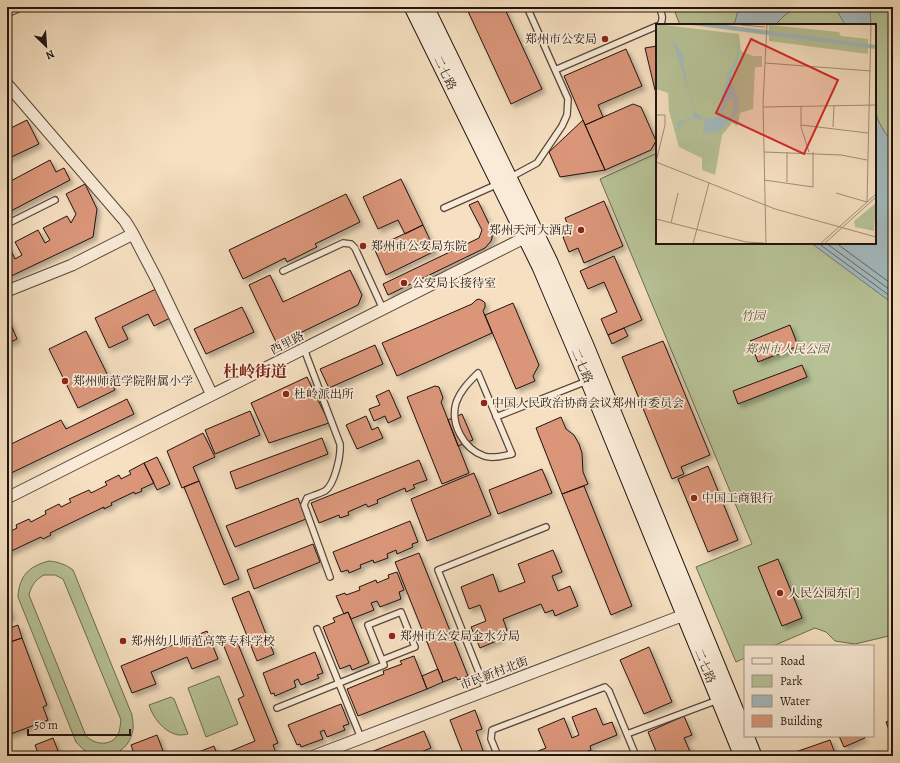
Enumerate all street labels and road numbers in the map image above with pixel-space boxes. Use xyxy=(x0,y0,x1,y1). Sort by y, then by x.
street label: 二七路 xyxy=(430,53,460,93)
street label: 西里路 xyxy=(267,328,307,358)
street label: 二七路 xyxy=(568,346,596,386)
street label: 二七路 xyxy=(691,646,719,686)
street label: 市民新村北街 xyxy=(458,652,531,693)

